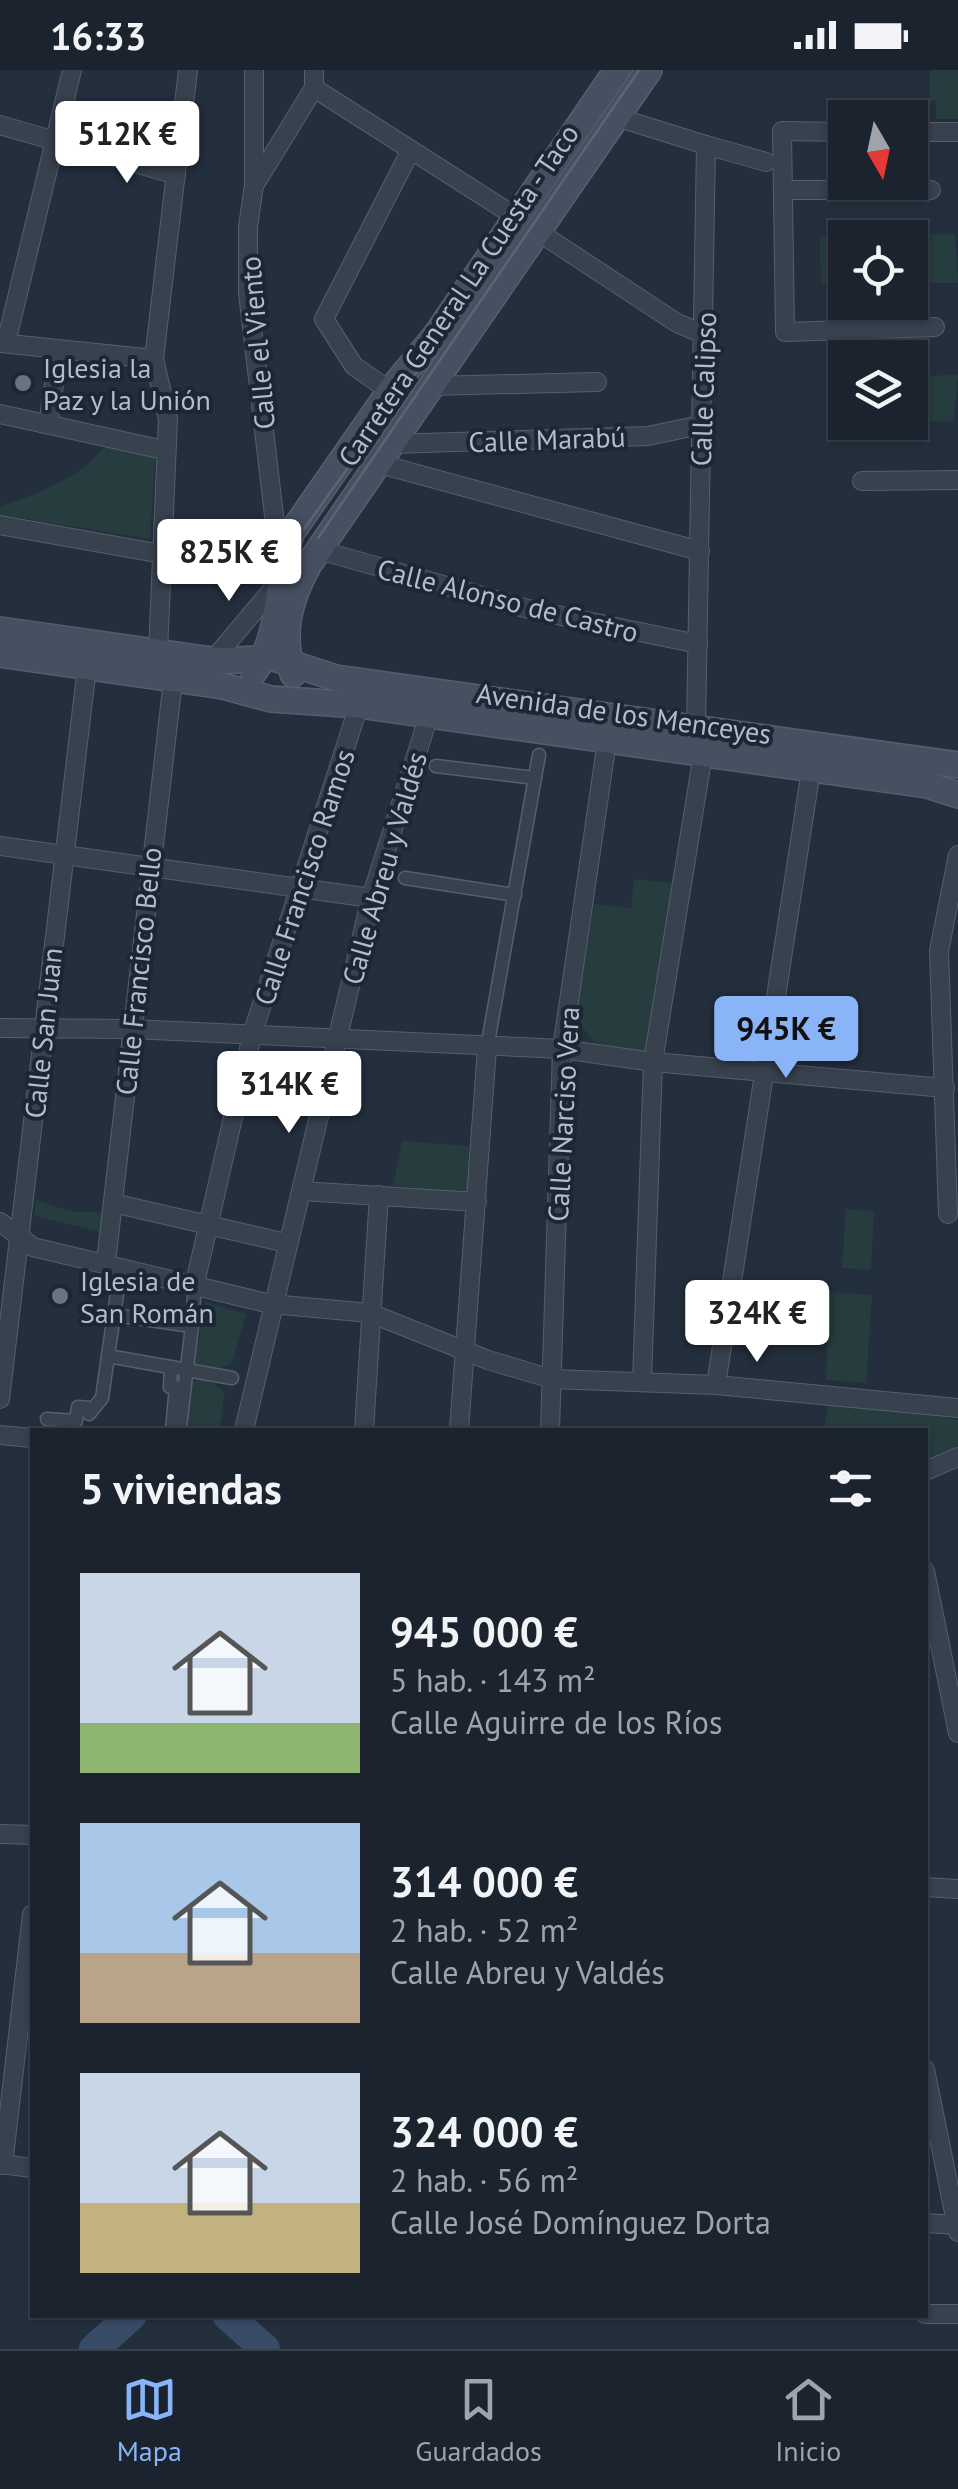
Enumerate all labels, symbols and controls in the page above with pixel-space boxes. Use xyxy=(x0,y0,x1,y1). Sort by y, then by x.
text: 16:33 xyxy=(50,11,146,60)
north arrow xyxy=(828,100,928,200)
map controls xyxy=(828,100,928,440)
pin: 512K € xyxy=(46,101,208,186)
text: 512K € xyxy=(77,112,177,154)
street label: Carretera General La Cuesta - Taco xyxy=(329,117,587,473)
button: locate xyxy=(828,220,928,320)
street label: Calle el Viento xyxy=(231,255,283,431)
street label: Calle Calipso xyxy=(682,311,724,467)
button: layers xyxy=(828,340,928,440)
place label: Iglesia la Paz y la Unión xyxy=(43,349,211,418)
marker: Iglesia la Paz y la Unión xyxy=(12,372,34,394)
street label: Calle Marabú xyxy=(468,418,626,460)
pin: 825K € xyxy=(148,519,310,604)
text: 825K € xyxy=(179,530,279,572)
street label: Calle Alonso de Castro xyxy=(374,550,642,650)
street label: Avenida de los Menceyes xyxy=(474,674,774,752)
street label: Calle Francisco Ramos xyxy=(245,744,363,1010)
street label: Calle Abreu y Valdés xyxy=(333,747,435,989)
street label: Calle Francisco Bello xyxy=(107,845,169,1097)
street label: Calle San Juan xyxy=(16,946,70,1120)
pin: 945K € xyxy=(705,996,867,1081)
street label: Calle Narciso Vera xyxy=(539,1006,587,1222)
text: 945K € xyxy=(736,1007,836,1049)
pin: 314K € xyxy=(208,1051,370,1136)
text: 314K € xyxy=(239,1062,339,1104)
place label: Iglesia de San Román xyxy=(80,1262,214,1331)
pin: 324K € xyxy=(676,1280,838,1365)
marker: Iglesia de San Román xyxy=(49,1285,71,1307)
text: 324K € xyxy=(707,1291,807,1333)
text: 5 viviendas xyxy=(80,1461,282,1516)
icon: filters xyxy=(823,1461,878,1516)
text: 945 000 € xyxy=(390,1604,578,1659)
icon: home xyxy=(160,1613,280,1733)
text: 5 hab. · 143 m² xyxy=(390,1659,596,1701)
text: Calle Aguirre de los Ríos xyxy=(390,1701,722,1743)
text: 314 000 € xyxy=(390,1854,578,1909)
icon: home xyxy=(160,1863,280,1983)
text: 2 hab. · 52 m² xyxy=(390,1909,578,1951)
text: Calle Abreu y Valdés xyxy=(390,1951,665,1993)
text: 324 000 € xyxy=(390,2104,578,2159)
icon: home xyxy=(160,2113,280,2233)
text: 2 hab. · 56 m² xyxy=(390,2159,578,2201)
text: Calle José Domínguez Dorta xyxy=(390,2201,771,2243)
tab: Mapa xyxy=(117,2372,182,2469)
tab: Guardados xyxy=(415,2372,542,2469)
tab: Inicio xyxy=(775,2372,841,2469)

